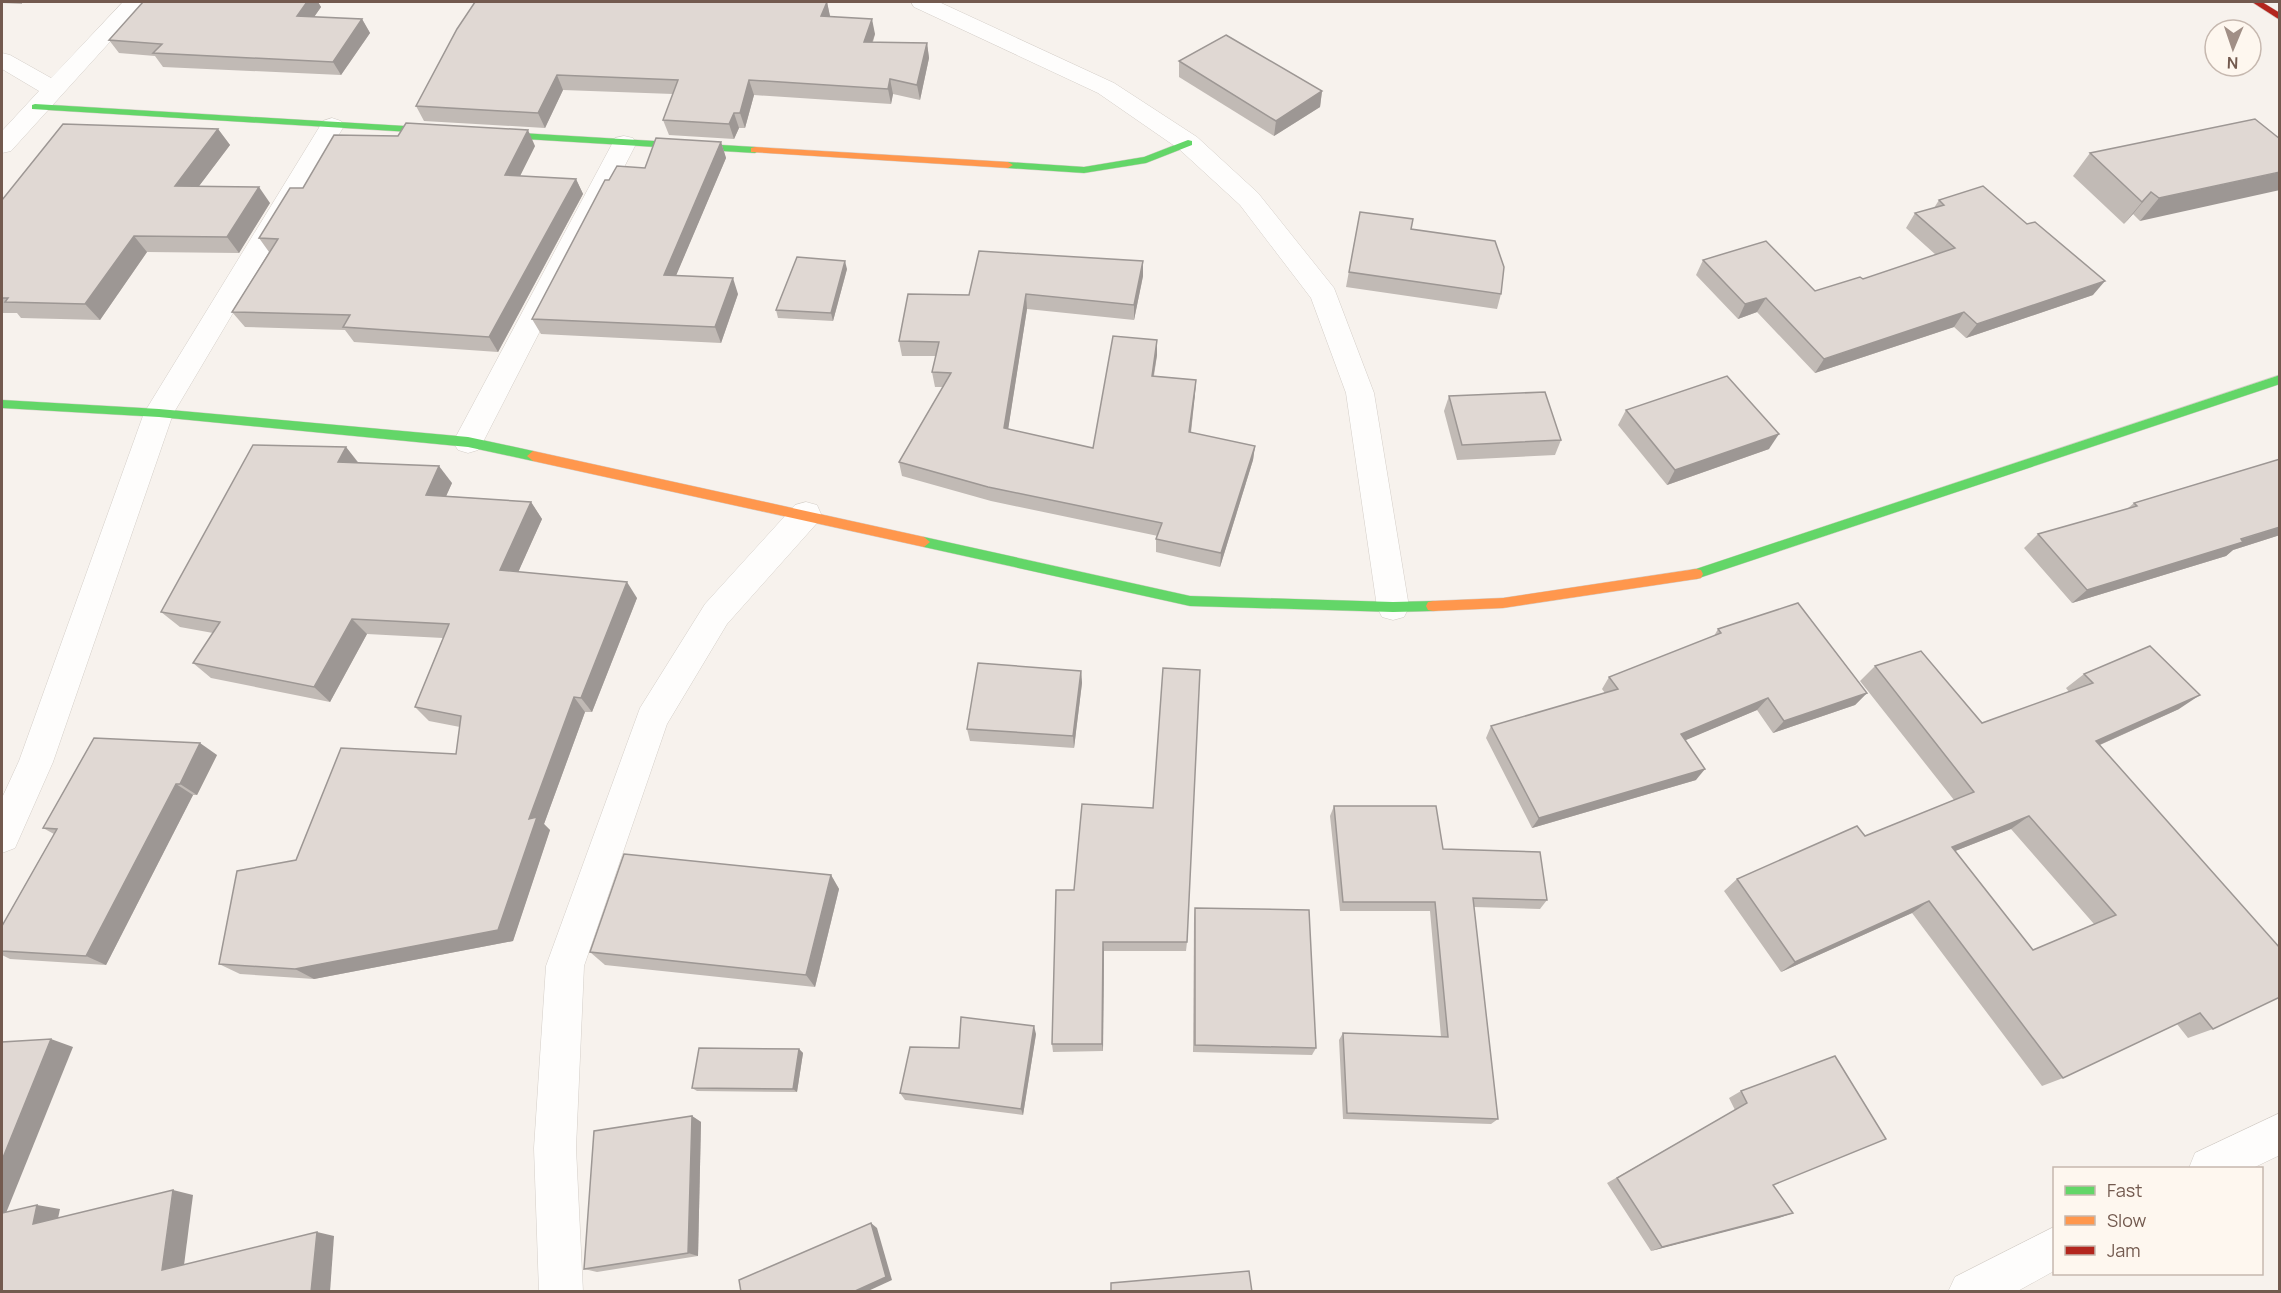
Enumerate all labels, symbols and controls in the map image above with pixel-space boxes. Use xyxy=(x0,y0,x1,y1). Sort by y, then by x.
north arrow xyxy=(2203,18,2263,78)
text: N xyxy=(2226,52,2239,74)
legend xyxy=(2053,1167,2263,1275)
text: Fast xyxy=(2107,1178,2142,1202)
text: Slow xyxy=(2107,1208,2147,1232)
text: Jam xyxy=(2107,1238,2141,1262)

